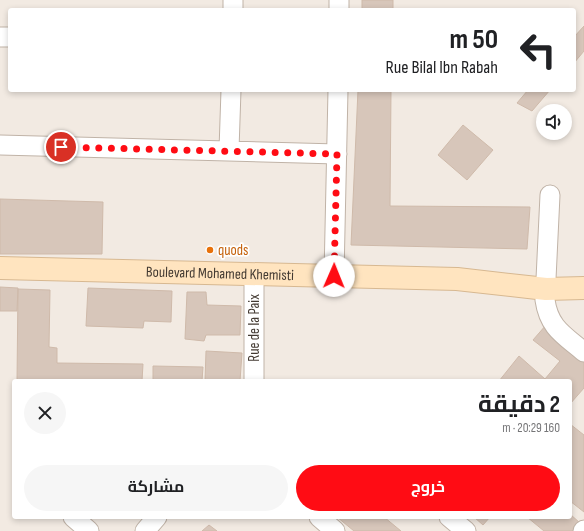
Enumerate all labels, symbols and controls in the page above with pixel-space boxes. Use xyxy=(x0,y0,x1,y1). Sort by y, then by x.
text: 50 m xyxy=(449,23,498,56)
icon: left xyxy=(512,24,564,76)
text: Rue Bilal Ibn Rabah xyxy=(385,57,498,78)
map controls xyxy=(536,104,572,140)
button: sound xyxy=(536,104,572,140)
pin xyxy=(44,130,78,164)
icon: arrive xyxy=(50,136,72,158)
place label: quods xyxy=(218,241,248,260)
marker: quods xyxy=(205,245,215,255)
position arrow xyxy=(313,255,355,297)
street label: Boulevard Mohamed Khemisti xyxy=(146,263,294,285)
street label: Rue de la Paix xyxy=(245,294,264,362)
text: 2 دقيقة xyxy=(478,390,560,419)
button: close xyxy=(24,392,66,434)
text: 160 m · 20:29 xyxy=(502,420,560,436)
button: مشاركة xyxy=(24,465,288,511)
button: خروج xyxy=(296,465,560,511)

